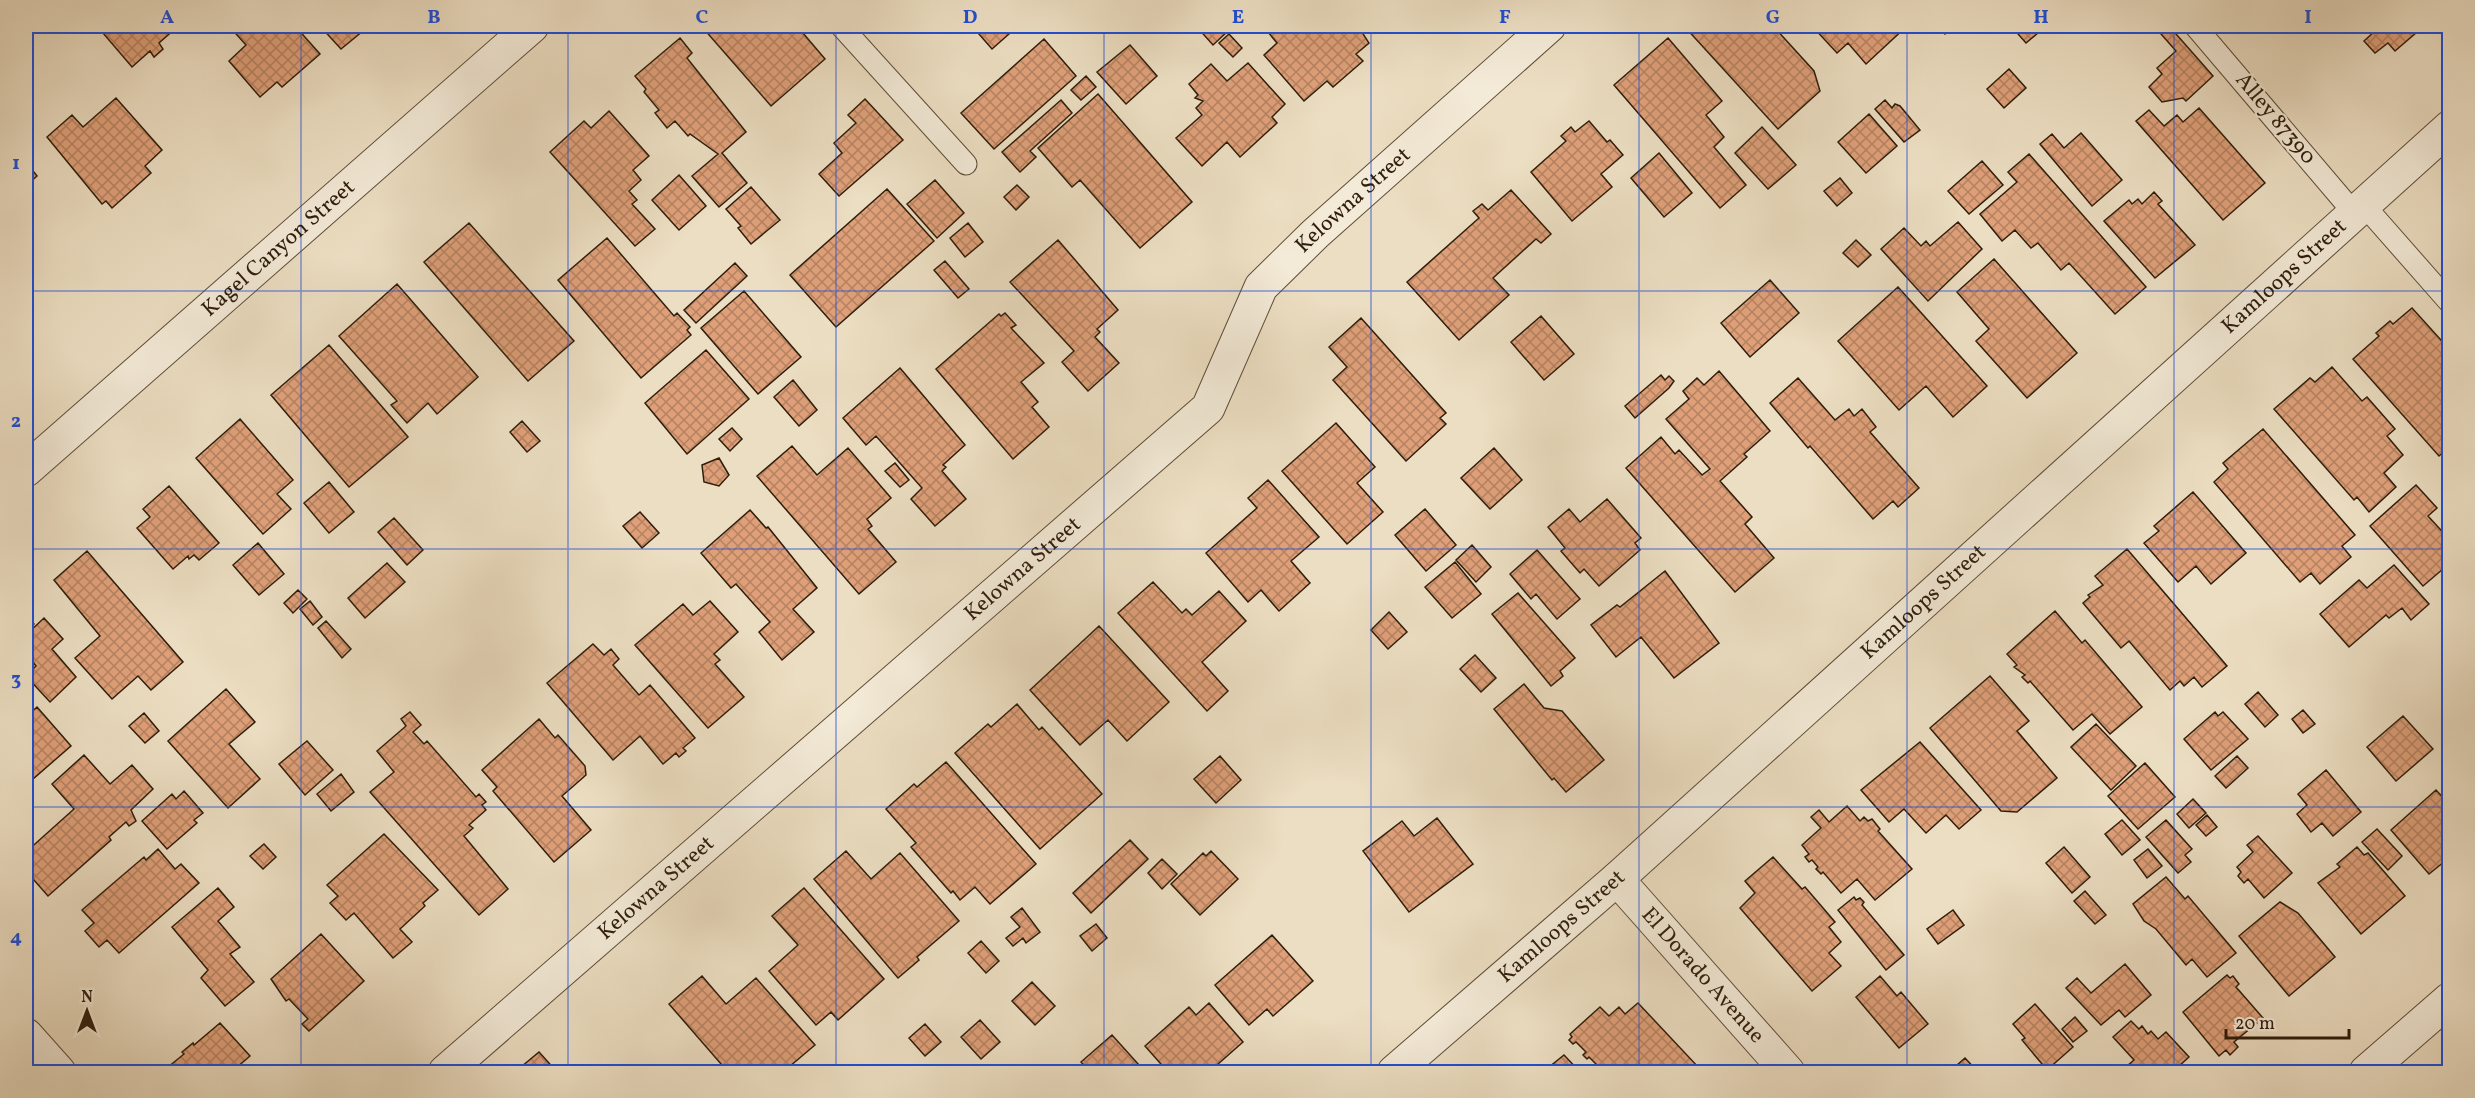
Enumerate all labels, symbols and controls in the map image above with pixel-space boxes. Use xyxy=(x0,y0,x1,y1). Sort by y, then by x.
text: A xyxy=(160,4,174,32)
text: B xyxy=(427,4,441,32)
text: C xyxy=(696,4,709,32)
text: D xyxy=(963,4,977,32)
text: E xyxy=(1232,4,1244,32)
text: F xyxy=(1499,4,1511,32)
text: G xyxy=(1766,4,1780,32)
text: H xyxy=(2033,4,2049,32)
text: I xyxy=(2304,4,2312,32)
street label: Alley 87390 xyxy=(2227,66,2323,172)
street label: Kelowna Street xyxy=(1288,140,1418,261)
text: 1 xyxy=(12,150,20,178)
street label: Kagel Canyon Street xyxy=(195,172,362,324)
street label: Kamloops Street xyxy=(2215,211,2354,341)
text: 2 xyxy=(11,408,21,436)
street label: Kelowna Street xyxy=(958,509,1088,629)
street label: Kamloops Street xyxy=(1854,537,1993,667)
text: 3 xyxy=(11,666,21,694)
street label: Kelowna Street xyxy=(591,828,722,948)
street label: Kamloops Street xyxy=(1491,863,1633,991)
street label: El Dorado Avenue xyxy=(1634,901,1771,1050)
text: 4 xyxy=(10,924,22,952)
north arrow xyxy=(57,981,117,1041)
text: N xyxy=(81,987,93,1009)
scale bar xyxy=(2226,1002,2349,1040)
text: 20 m xyxy=(2235,1012,2275,1037)

